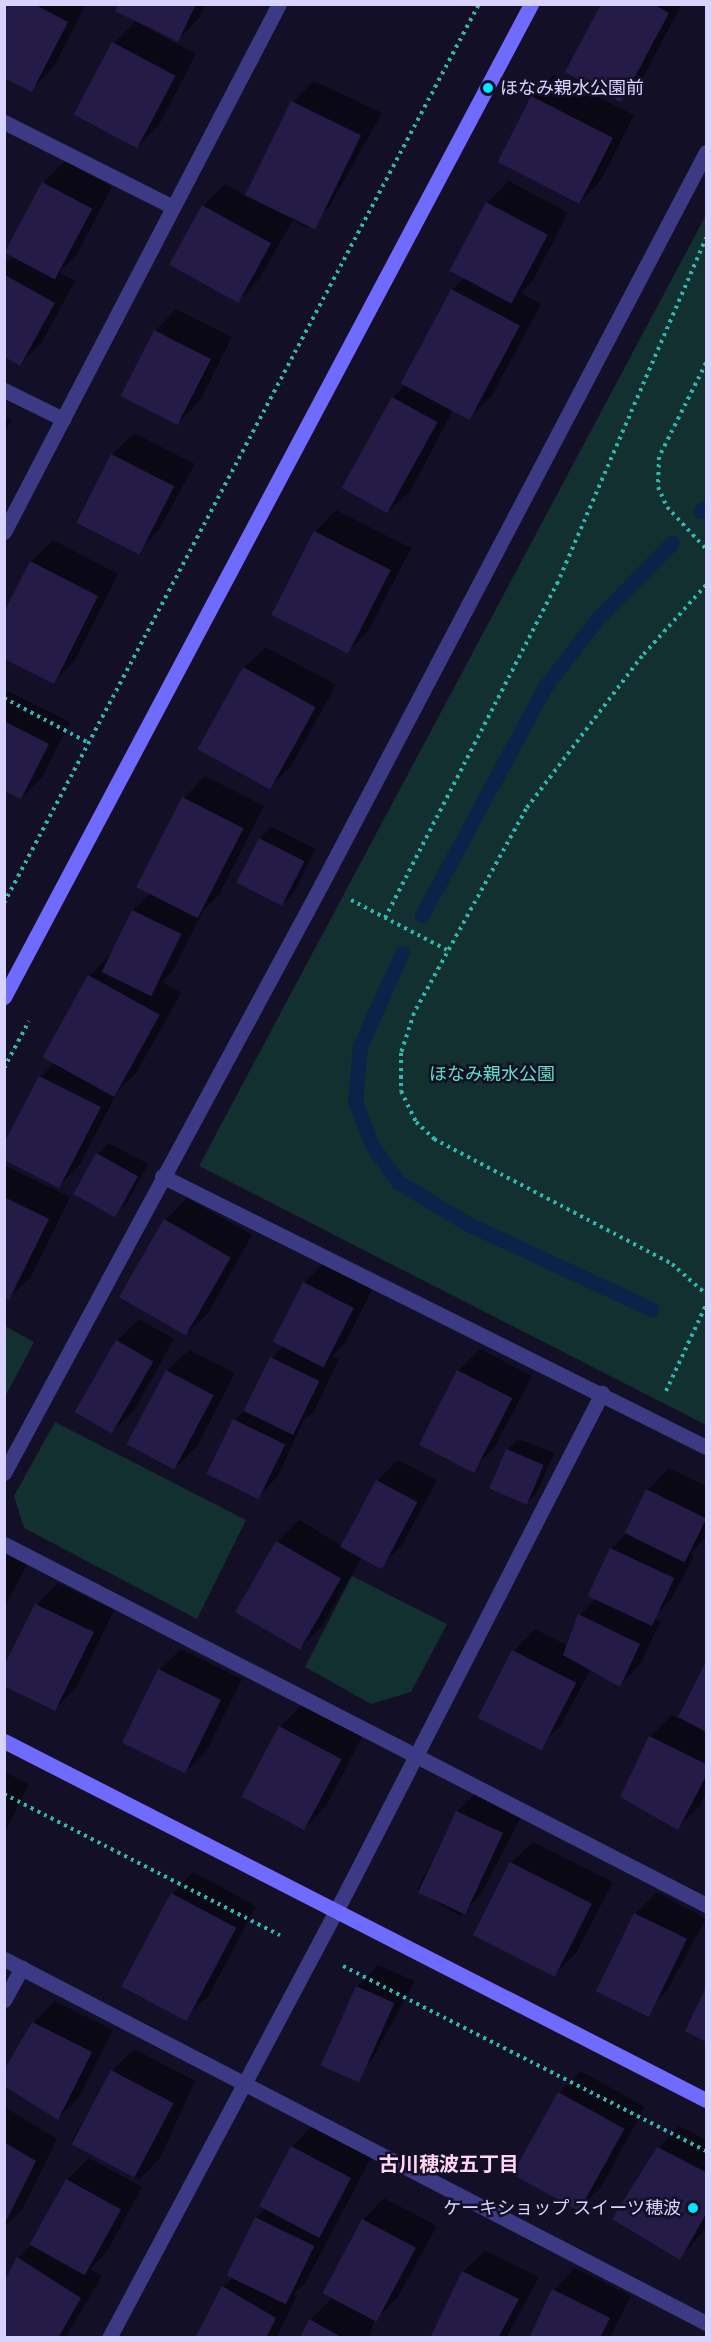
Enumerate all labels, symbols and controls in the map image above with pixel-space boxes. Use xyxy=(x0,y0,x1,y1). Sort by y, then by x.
place label: ほなみ親水公園前 xyxy=(500,77,644,99)
marker: ほなみ親水公園前 xyxy=(481,81,495,95)
park label: ほなみ親水公園 xyxy=(429,1063,555,1085)
district label: 古川穂波五丁目 xyxy=(379,2152,519,2176)
place label: ケーキショップ スイーツ穂波 xyxy=(443,2197,681,2219)
marker: ケーキショップ スイーツ穂波 xyxy=(686,2201,700,2215)

